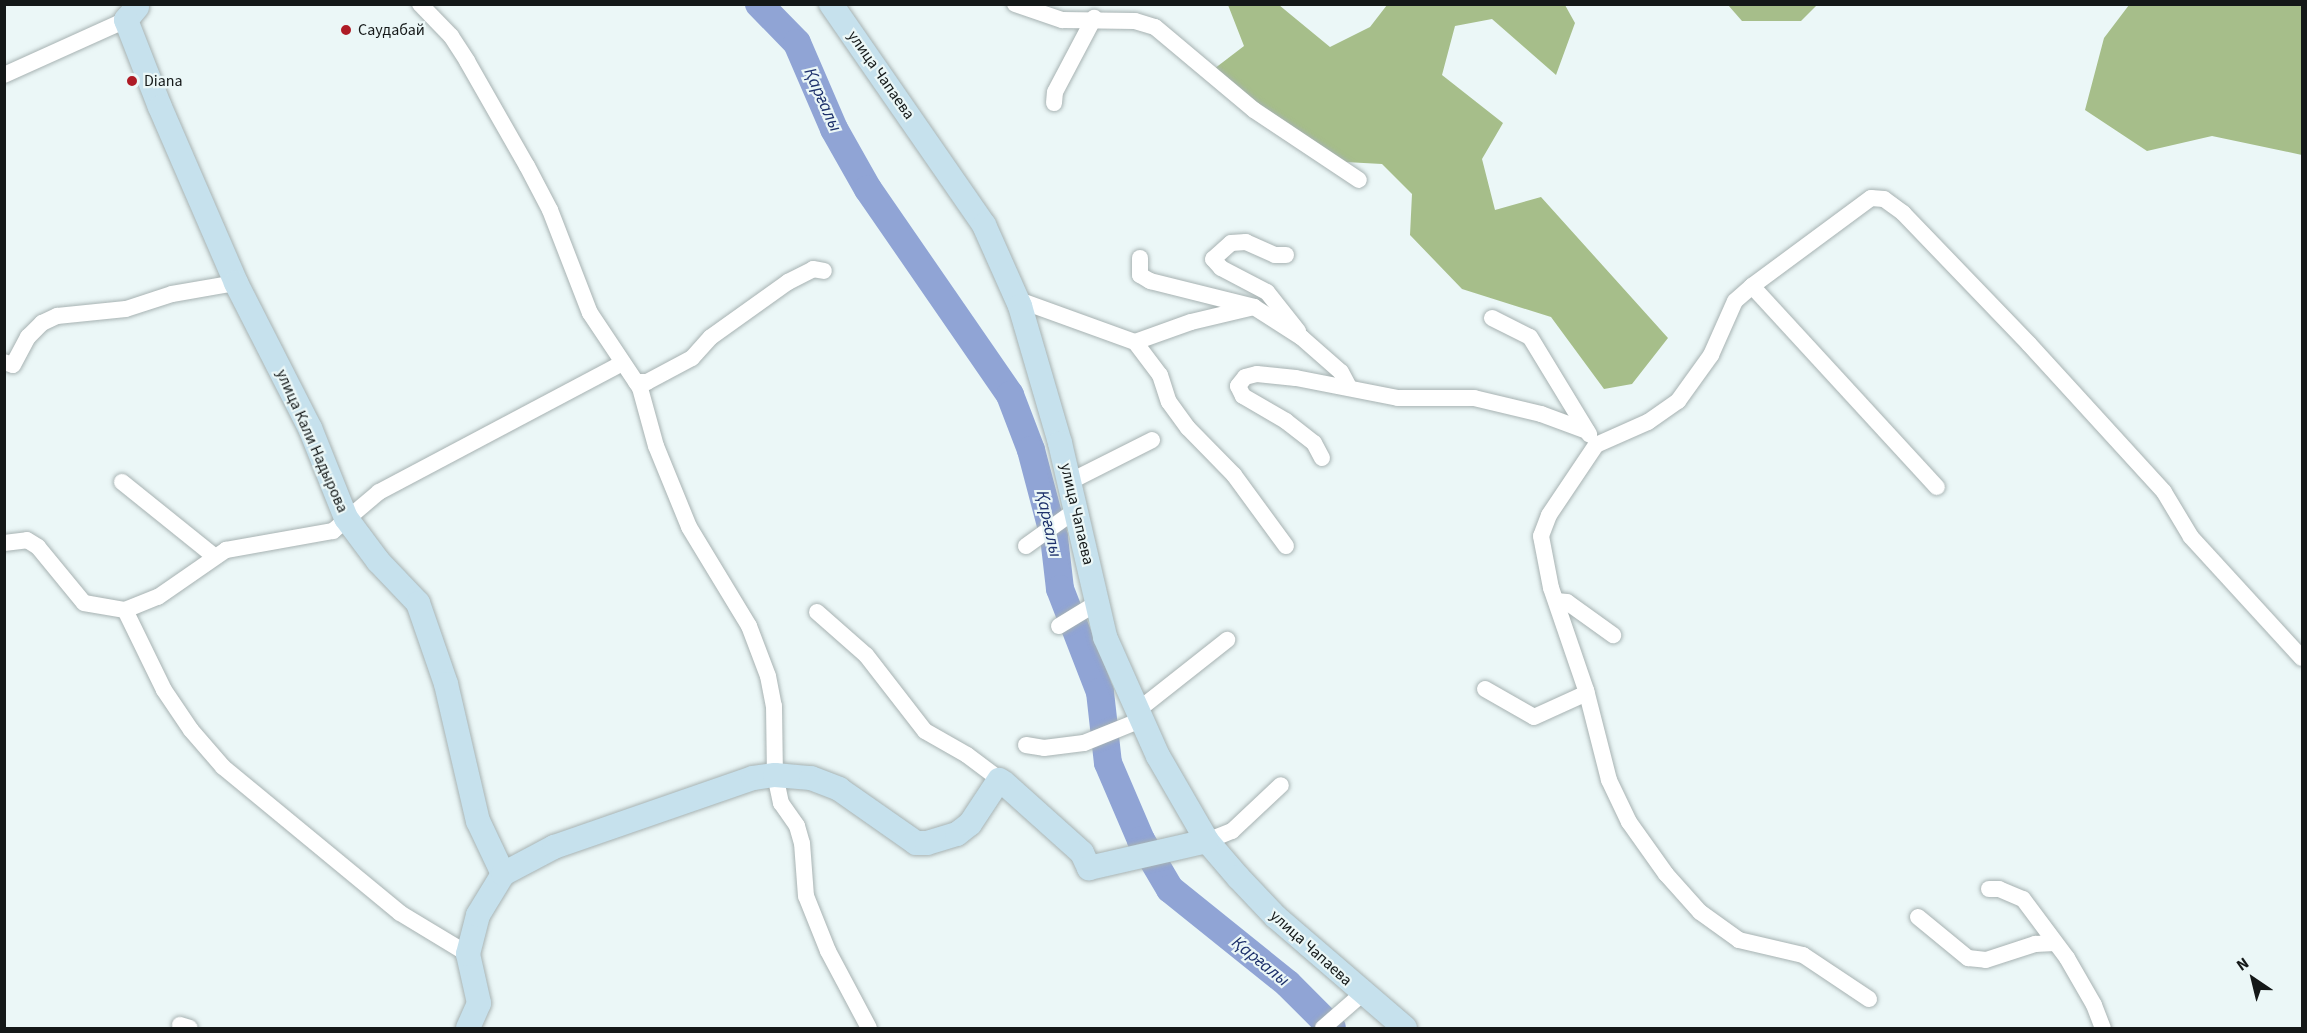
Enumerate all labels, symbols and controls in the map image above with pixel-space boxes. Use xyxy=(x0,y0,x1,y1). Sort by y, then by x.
place label: Саудабай xyxy=(358,20,425,40)
marker: Саудабай xyxy=(339,23,353,37)
street label: улица Чапаева xyxy=(843,27,919,123)
water label: Қарғалы xyxy=(798,65,846,135)
place label: Diana xyxy=(144,71,183,91)
marker: Diana xyxy=(125,74,139,88)
street label: улица Кали Надырова xyxy=(272,366,352,516)
street label: улица Чапаева xyxy=(1056,461,1098,567)
water label: Қарғалы xyxy=(1030,489,1066,559)
street label: улица Чапаева xyxy=(1266,906,1356,990)
water label: Қарғалы xyxy=(1227,932,1293,992)
north arrow xyxy=(2223,949,2283,1009)
text: N xyxy=(2232,952,2253,976)

